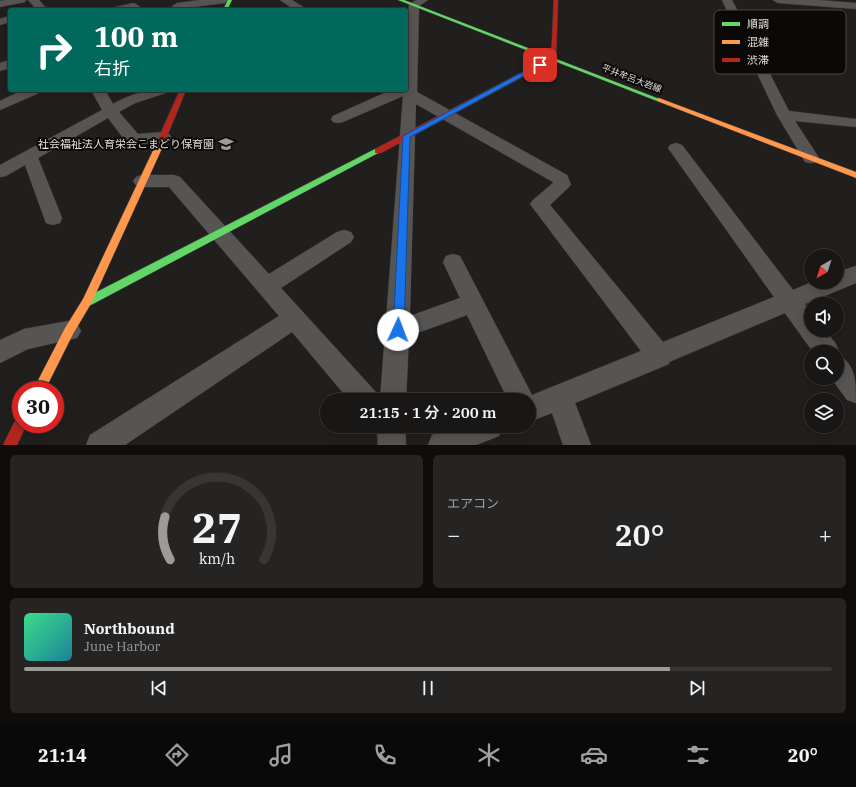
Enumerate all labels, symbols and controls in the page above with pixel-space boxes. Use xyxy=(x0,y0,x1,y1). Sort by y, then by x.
legend xyxy=(714,10,846,74)
text: 順調 xyxy=(747,17,769,31)
text: 100 m xyxy=(94,18,178,55)
icon: right xyxy=(28,24,80,76)
text: 混雑 xyxy=(747,35,769,49)
pin xyxy=(523,48,557,82)
text: 渋滞 xyxy=(747,53,769,67)
icon: arrive xyxy=(529,54,551,76)
text: 右折 xyxy=(94,57,130,80)
street label: 平井牟呂大岩線 xyxy=(601,62,664,95)
school or university icon: 社会福祉法人育栄会こまどり保育園 xyxy=(217,135,235,153)
place label: 社会福祉法人育栄会こまどり保育園 xyxy=(38,137,214,151)
north arrow xyxy=(804,249,844,289)
map controls xyxy=(804,249,844,433)
button: sound xyxy=(804,297,844,337)
position arrow xyxy=(377,309,419,351)
button: search xyxy=(804,345,844,385)
speed limit sign: 30 xyxy=(12,381,64,433)
button: layers xyxy=(804,393,844,433)
text: 21:15 · 1 分 · 200 m xyxy=(359,403,497,422)
text: エアコン xyxy=(447,495,499,512)
text: 27 xyxy=(192,499,241,553)
text: 20° xyxy=(614,515,665,554)
text: − xyxy=(447,520,460,549)
text: + xyxy=(819,520,832,549)
text: km/h xyxy=(198,548,235,567)
text: Northbound xyxy=(84,619,175,638)
text: June Harbor xyxy=(84,638,160,655)
icon: previous xyxy=(148,677,170,699)
icon: pause xyxy=(417,677,439,699)
icon: next xyxy=(686,677,708,699)
icon: directions xyxy=(163,741,191,769)
icon: music xyxy=(267,741,295,769)
icon: phone xyxy=(371,741,399,769)
icon: climate xyxy=(475,741,503,769)
icon: car xyxy=(580,741,608,769)
icon: filters xyxy=(684,741,712,769)
text: 21:14 xyxy=(38,744,87,767)
text: 20° xyxy=(788,744,818,767)

